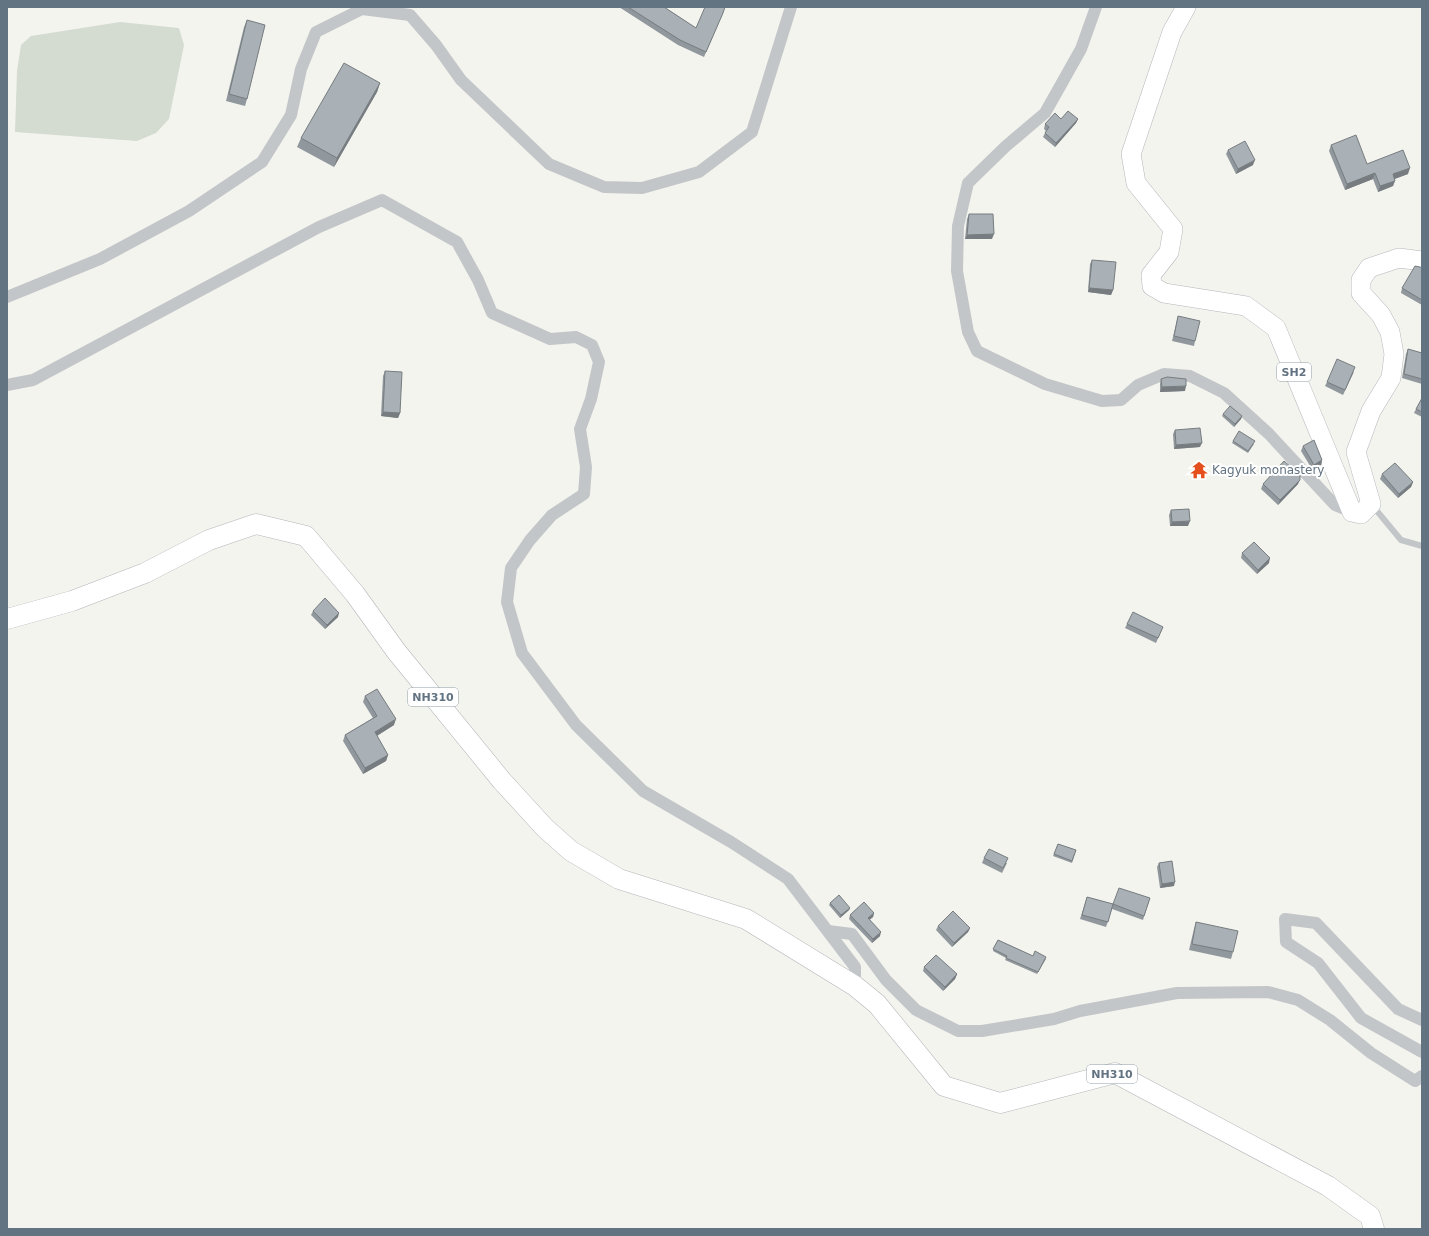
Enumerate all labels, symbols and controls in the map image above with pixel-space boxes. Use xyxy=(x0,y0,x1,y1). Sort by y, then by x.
road number: SH2 xyxy=(1277,363,1311,381)
temple icon: Kagyuk monastery xyxy=(1189,460,1209,480)
place label: Kagyuk monastery xyxy=(1212,463,1324,477)
road number: NH310 xyxy=(408,688,458,706)
road number: NH310 xyxy=(1087,1065,1137,1083)

